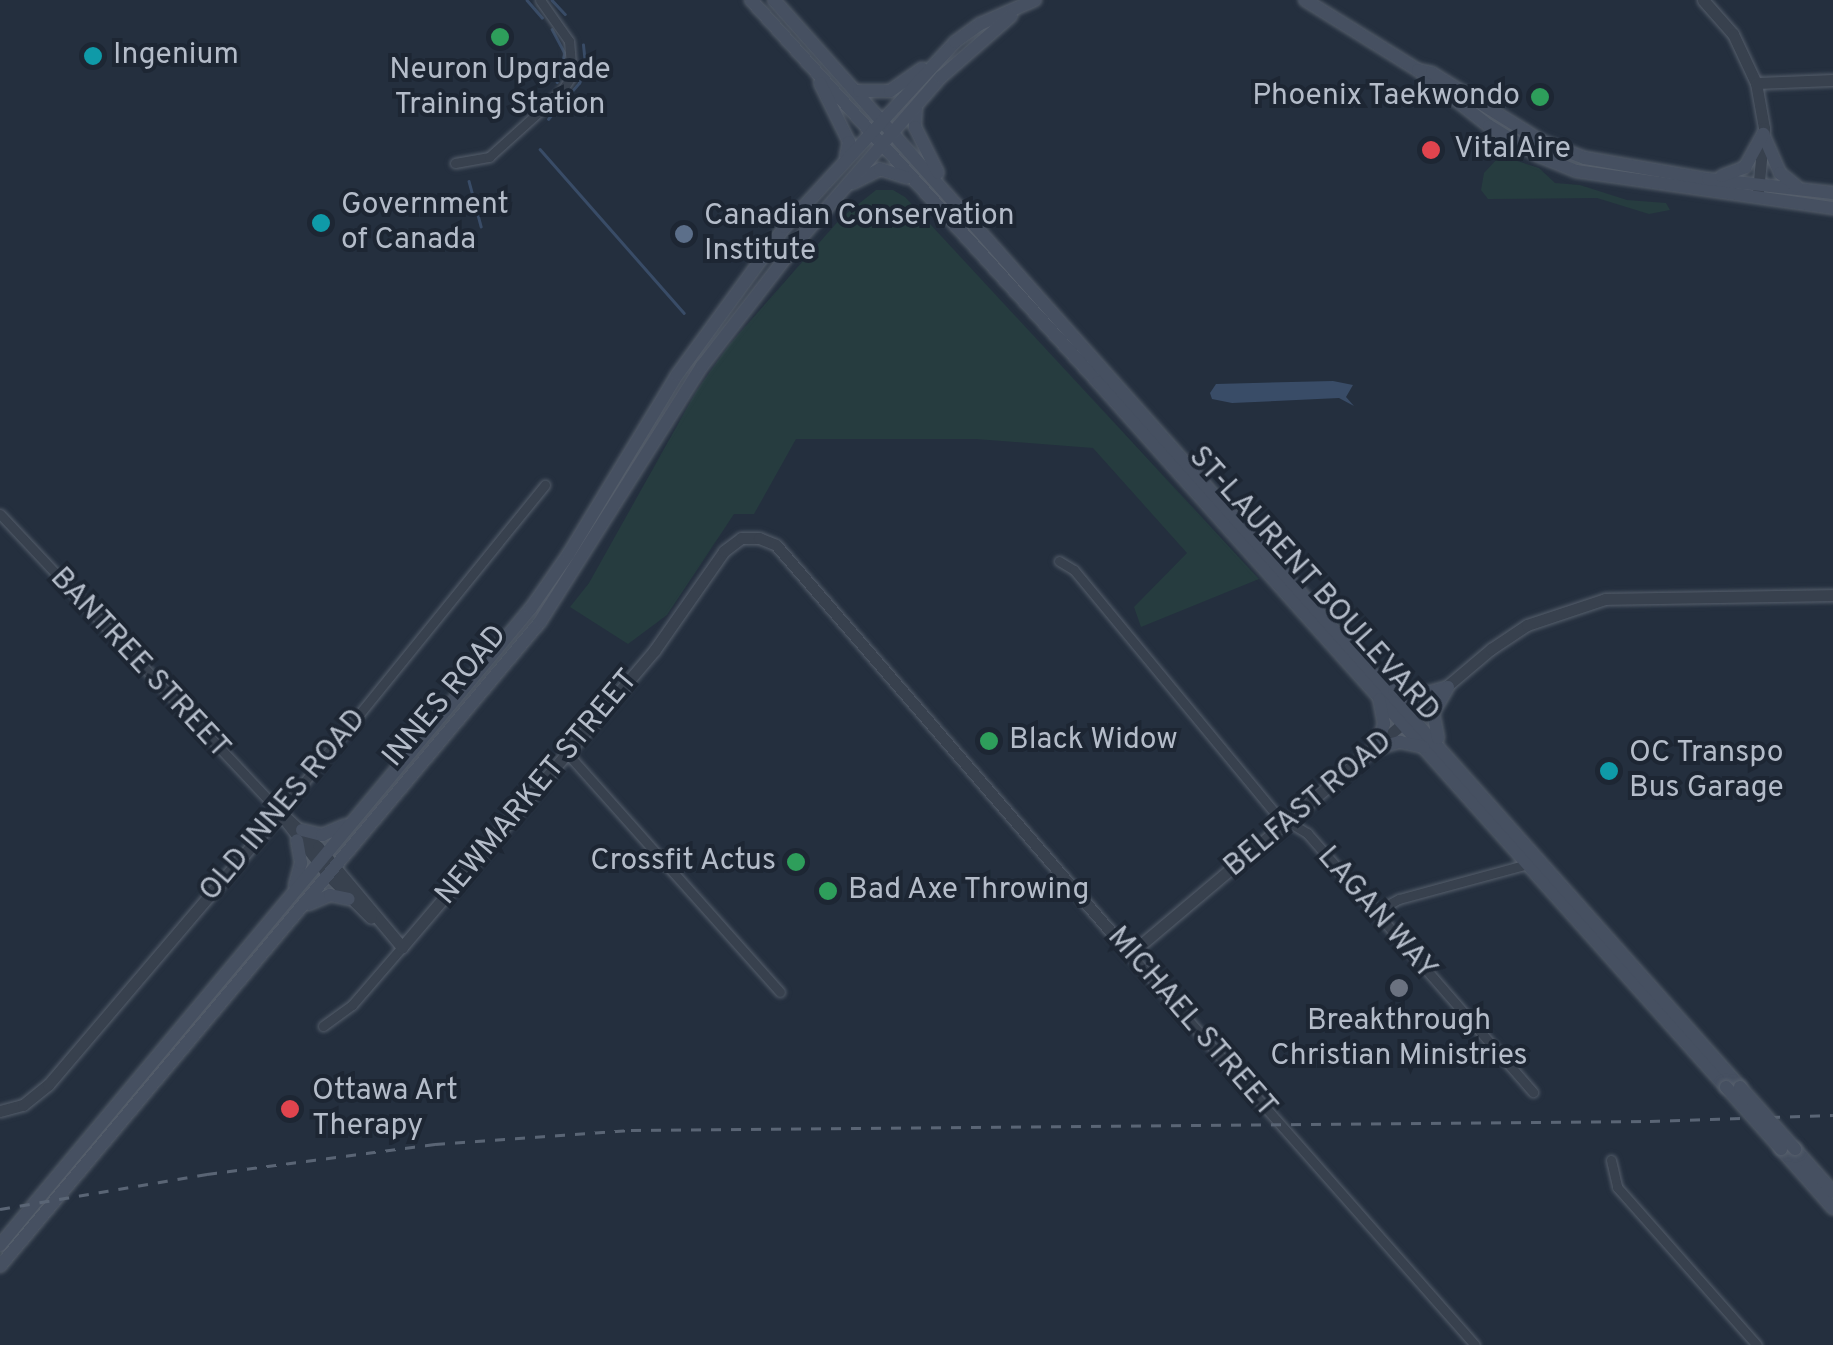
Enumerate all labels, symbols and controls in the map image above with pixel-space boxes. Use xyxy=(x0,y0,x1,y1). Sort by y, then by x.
marker: Neuron Upgrade Training Station xyxy=(489,26,511,48)
place label: Ingenium xyxy=(113,38,239,74)
marker: Ingenium xyxy=(82,45,104,67)
place label: Neuron Upgrade Training Station xyxy=(389,53,611,124)
place label: Phoenix Taekwondo xyxy=(1251,79,1520,115)
marker: Phoenix Taekwondo xyxy=(1529,86,1551,108)
place label: VitalAire xyxy=(1454,132,1571,168)
marker: VitalAire xyxy=(1418,137,1444,163)
place label: Government of Canada xyxy=(341,188,509,258)
place label: Canadian Conservation Institute xyxy=(704,199,1015,270)
marker: Government of Canada xyxy=(310,212,332,234)
marker: Canadian Conservation Institute xyxy=(673,223,695,245)
street label: ST-LAURENT BOULEVARD xyxy=(1180,440,1446,730)
street label: BANTREE STREET xyxy=(41,561,237,767)
street label: INNES ROAD xyxy=(376,619,516,775)
street label: NEWMARKET STREET xyxy=(429,663,647,913)
street label: OLD INNES ROAD xyxy=(193,702,375,910)
place label: Black Widow xyxy=(1009,723,1178,759)
street label: BELFAST ROAD xyxy=(1217,724,1401,886)
marker: Black Widow xyxy=(978,730,1000,752)
place label: OC Transpo Bus Garage xyxy=(1629,736,1785,806)
marker: OC Transpo Bus Garage xyxy=(1598,760,1620,782)
street label: LAGAN WAY xyxy=(1308,840,1444,988)
place label: Crossfit Actus xyxy=(589,844,776,880)
marker: Crossfit Actus xyxy=(785,851,807,873)
place label: Bad Axe Throwing xyxy=(848,873,1092,909)
marker: Bad Axe Throwing xyxy=(817,880,839,902)
street label: MICHAEL STREET xyxy=(1098,920,1284,1126)
marker: Breakthrough Christian Ministries xyxy=(1388,977,1410,999)
place label: Breakthrough Christian Ministries xyxy=(1270,1004,1528,1074)
place label: Ottawa Art Therapy xyxy=(312,1074,459,1144)
marker: Ottawa Art Therapy xyxy=(277,1096,303,1122)

